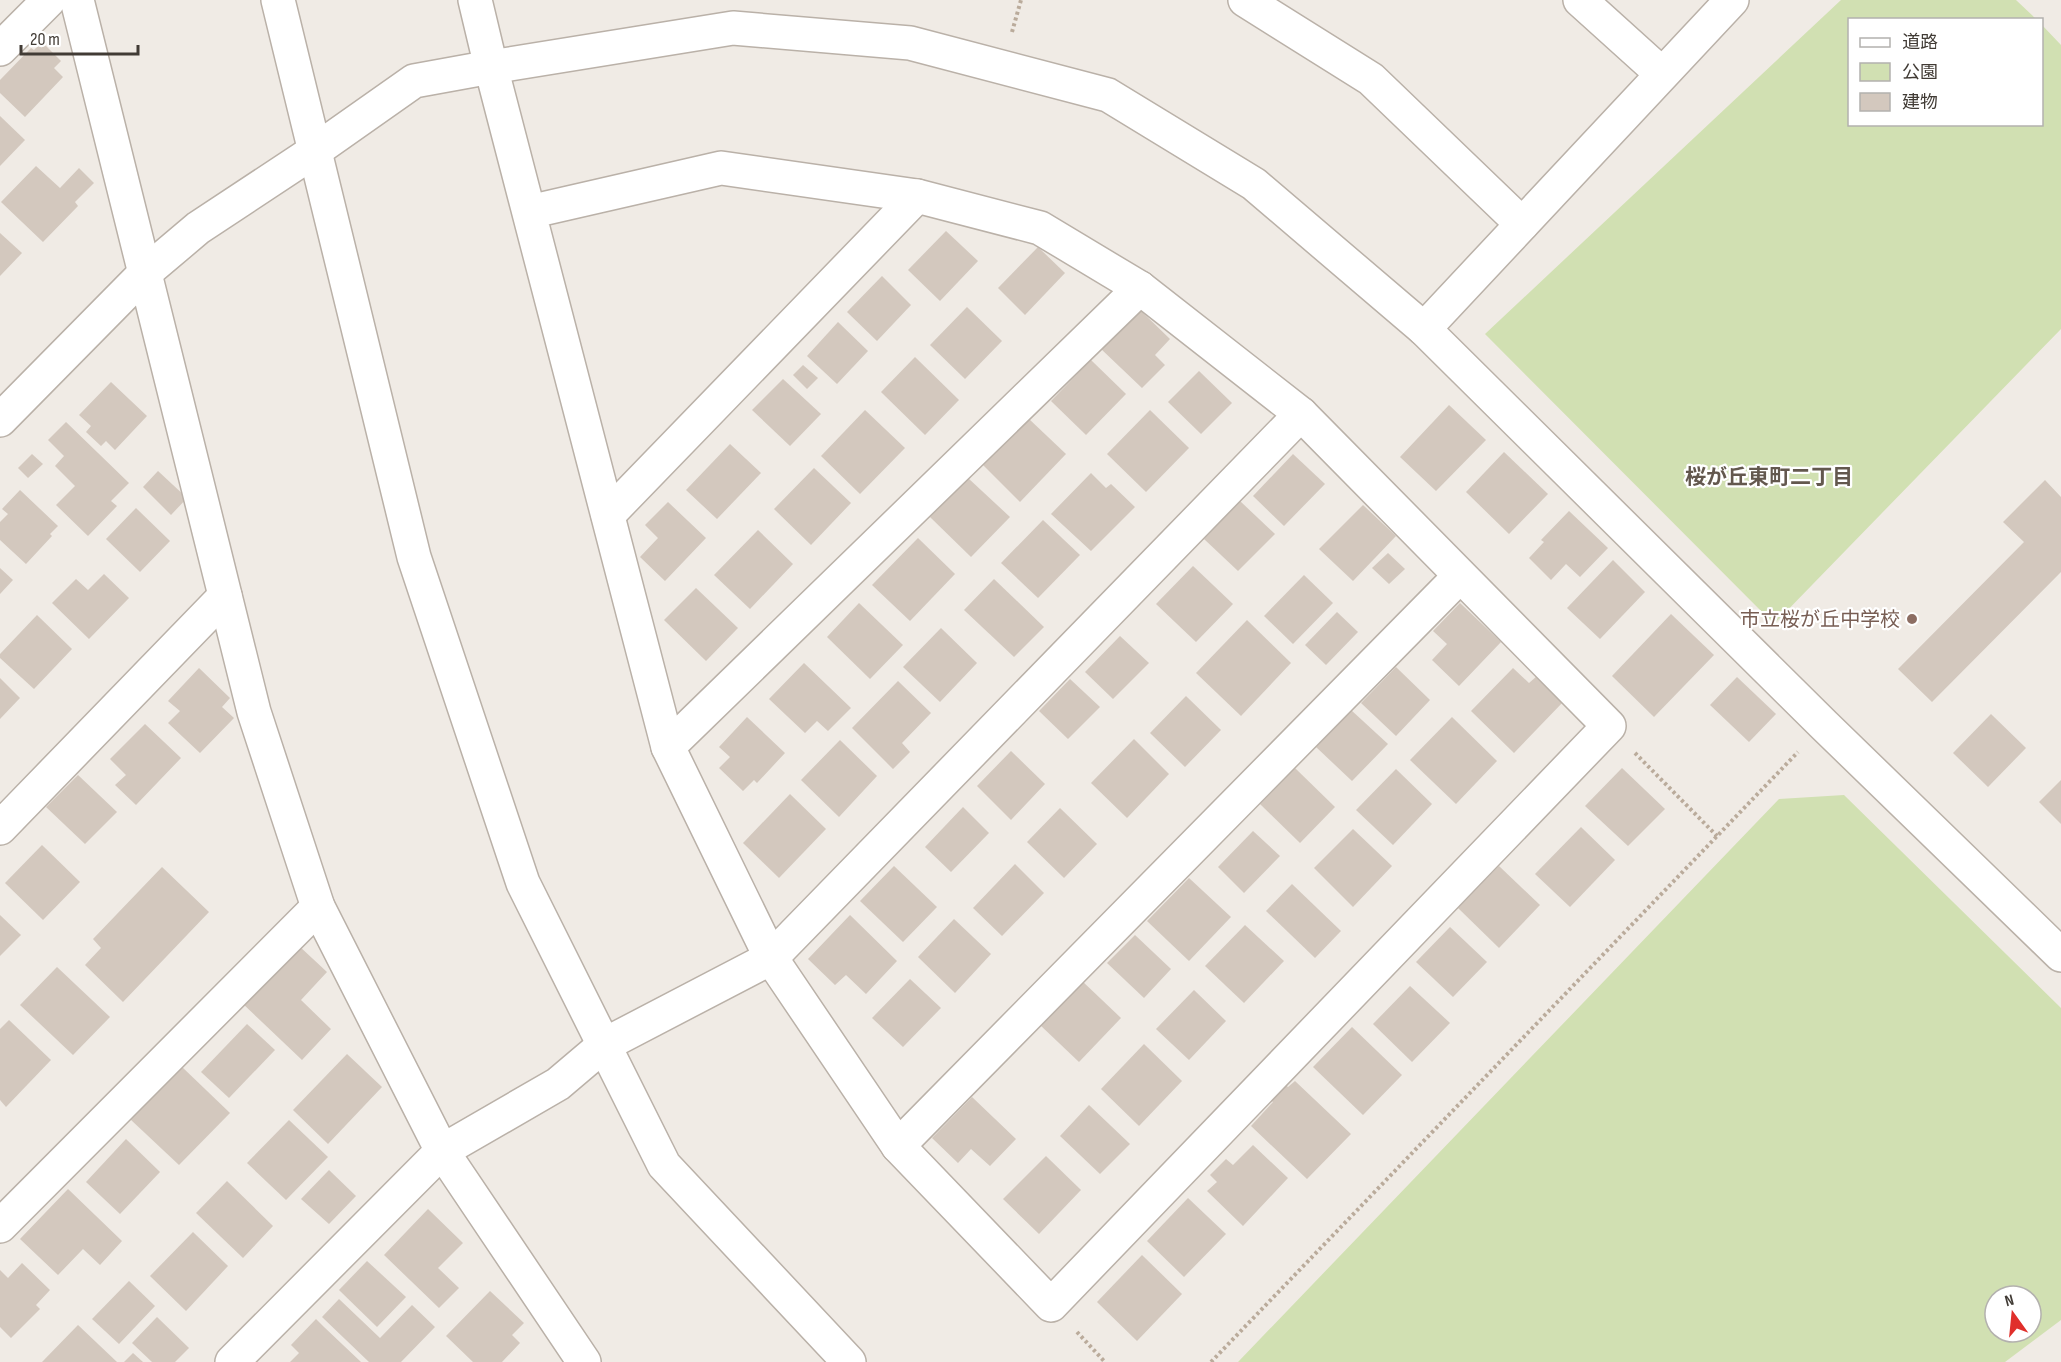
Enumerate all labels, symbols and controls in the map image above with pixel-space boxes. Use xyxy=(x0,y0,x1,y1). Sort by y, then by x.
scale bar xyxy=(21,18,138,56)
legend xyxy=(1848,18,2043,126)
text: 20 m xyxy=(30,29,60,50)
text: 道路 xyxy=(1902,32,1938,53)
text: 公園 xyxy=(1902,62,1938,83)
text: 建物 xyxy=(1902,92,1938,113)
district label: 桜が丘東町二丁目 xyxy=(1685,465,1853,490)
place label: 市立桜が丘中学校 xyxy=(1740,608,1900,632)
marker: 市立桜が丘中学校 xyxy=(1905,612,1919,626)
north arrow xyxy=(1983,1284,2043,1344)
text: N xyxy=(2003,1291,2016,1311)

